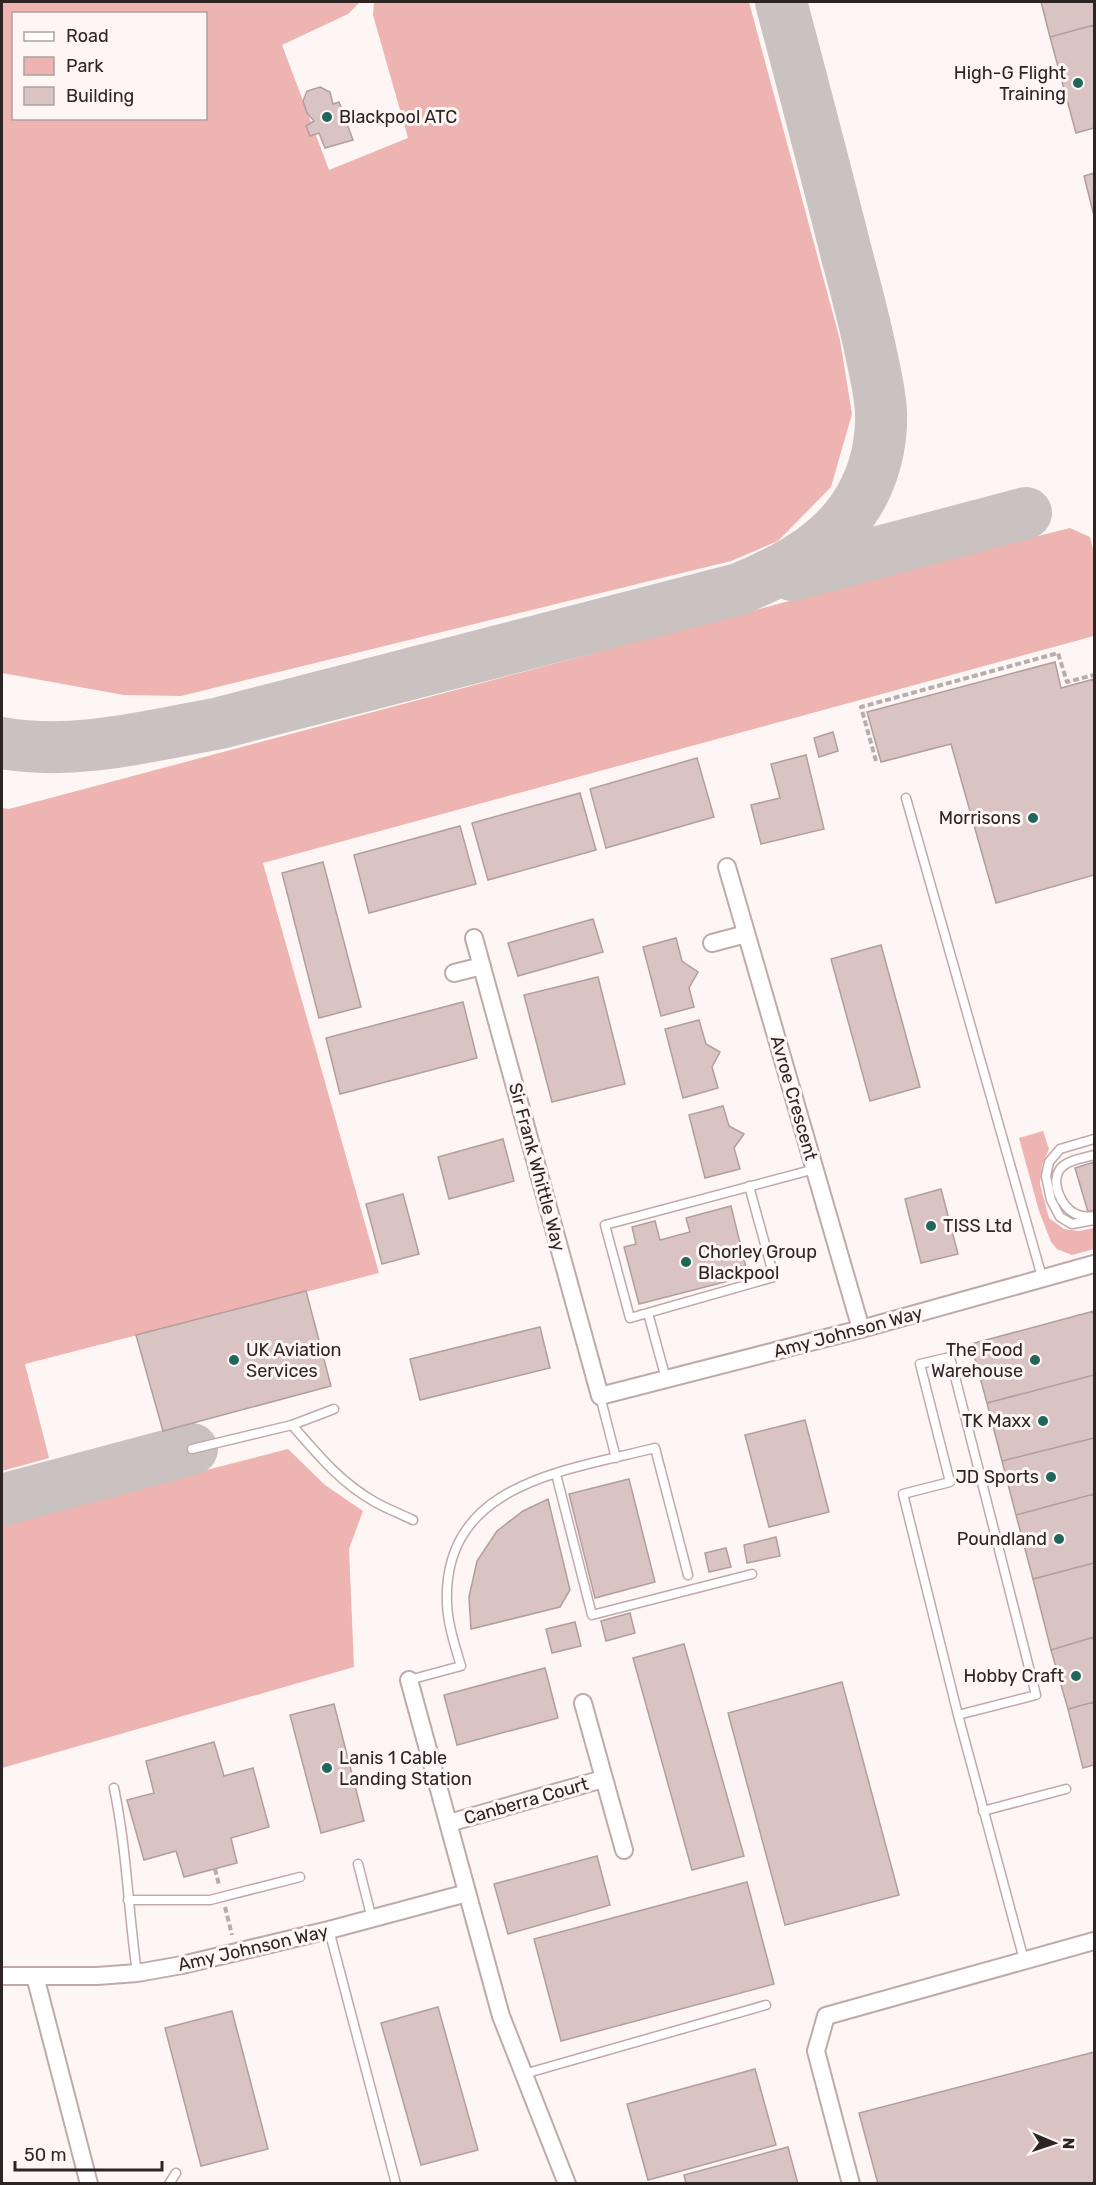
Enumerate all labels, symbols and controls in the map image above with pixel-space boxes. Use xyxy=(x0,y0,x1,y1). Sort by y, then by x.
legend xyxy=(12,12,207,120)
text: Road xyxy=(66,25,109,47)
text: Park xyxy=(66,55,104,77)
place label: High-G Flight Training xyxy=(954,62,1066,105)
marker: High-G Flight Training xyxy=(1071,76,1085,90)
text: Building xyxy=(66,85,134,107)
place label: Blackpool ATC xyxy=(339,106,457,128)
marker: Blackpool ATC xyxy=(320,110,334,124)
place label: Morrisons xyxy=(939,807,1021,829)
marker: Morrisons xyxy=(1026,811,1040,825)
street label: Avroe Crescent xyxy=(766,1033,822,1163)
street label: Sir Frank Whittle Way xyxy=(504,1080,570,1254)
place label: TISS Ltd xyxy=(943,1215,1012,1237)
marker: TISS Ltd xyxy=(924,1219,938,1233)
place label: Chorley Group Blackpool xyxy=(698,1241,817,1284)
marker: Chorley Group Blackpool xyxy=(679,1255,693,1269)
street label: Amy Johnson Way xyxy=(771,1301,925,1362)
place label: UK Aviation Services xyxy=(246,1339,342,1382)
place label: The Food Warehouse xyxy=(931,1339,1023,1382)
marker: UK Aviation Services xyxy=(227,1353,241,1367)
marker: The Food Warehouse xyxy=(1028,1353,1042,1367)
place label: TK Maxx xyxy=(962,1410,1031,1432)
marker: TK Maxx xyxy=(1036,1414,1050,1428)
place label: JD Sports xyxy=(955,1466,1039,1488)
marker: JD Sports xyxy=(1044,1470,1058,1484)
place label: Poundland xyxy=(957,1528,1047,1550)
marker: Poundland xyxy=(1052,1532,1066,1546)
place label: Hobby Craft xyxy=(963,1665,1064,1687)
marker: Hobby Craft xyxy=(1069,1669,1083,1683)
place label: Lanis 1 Cable Landing Station xyxy=(339,1747,472,1790)
marker: Lanis 1 Cable Landing Station xyxy=(320,1761,334,1775)
street label: Canberra Court xyxy=(461,1773,591,1829)
street label: Amy Johnson Way xyxy=(176,1920,330,1976)
north arrow xyxy=(1024,2113,1084,2173)
scale bar xyxy=(15,2134,162,2172)
text: N xyxy=(1059,2137,1078,2150)
text: 50 m xyxy=(24,2144,67,2166)

